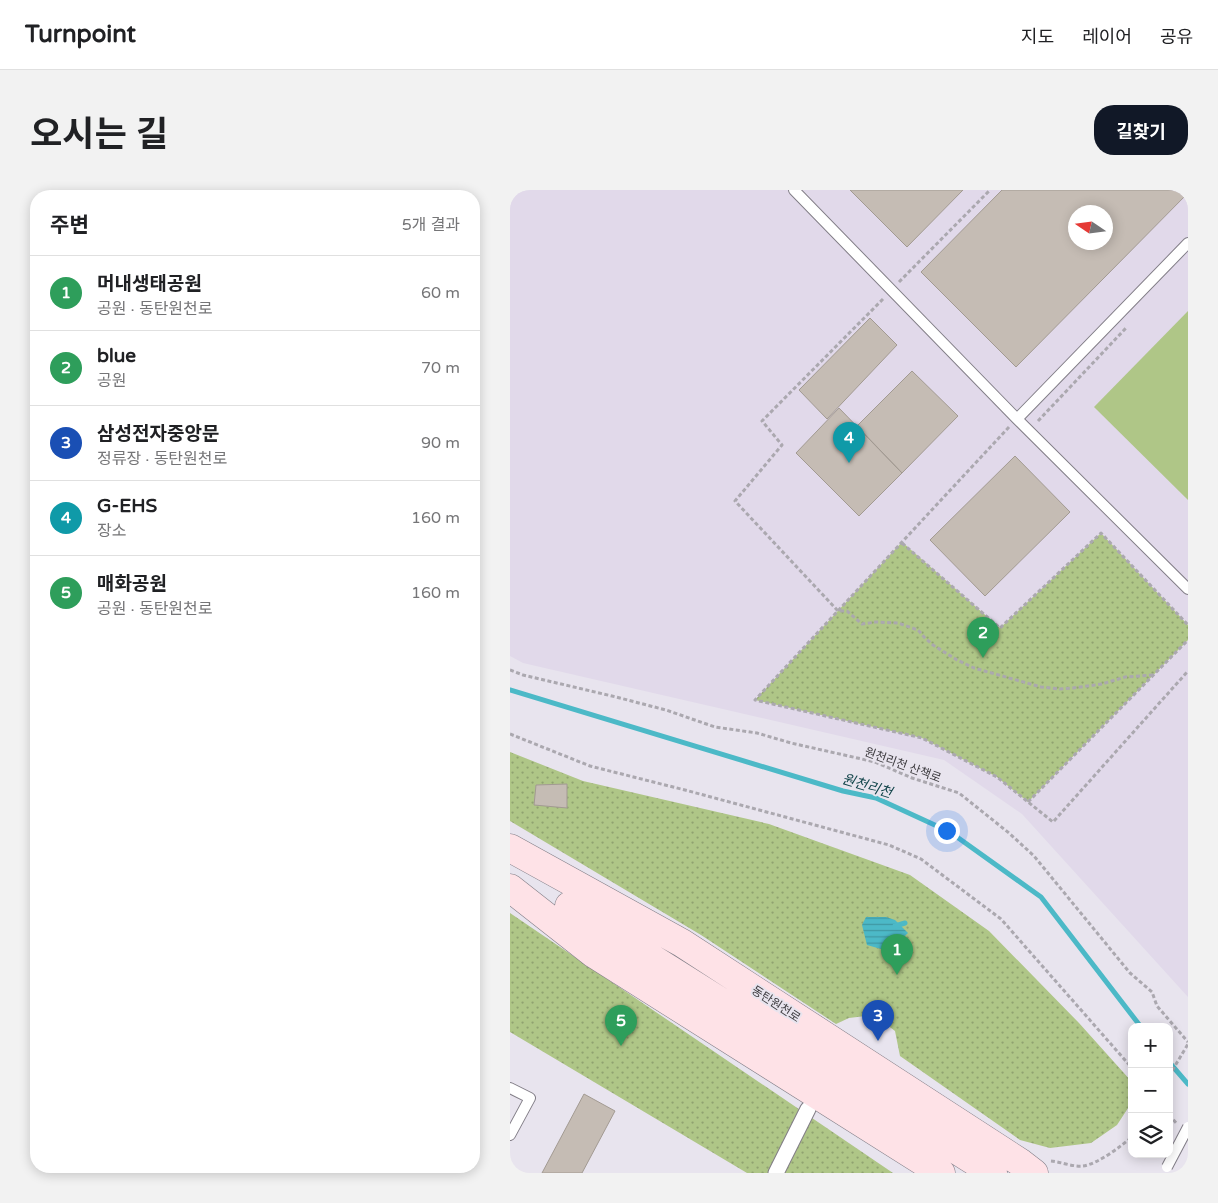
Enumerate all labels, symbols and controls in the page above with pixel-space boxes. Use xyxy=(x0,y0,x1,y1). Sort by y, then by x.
text: Turnpoint xyxy=(25,20,136,49)
text: 지도 xyxy=(1021,26,1054,48)
text: 레이어 xyxy=(1082,26,1132,48)
text: 공유 xyxy=(1160,26,1193,48)
button: 길찾기 xyxy=(1094,105,1188,155)
text: 오시는 길 xyxy=(30,114,168,156)
north arrow xyxy=(1068,205,1113,250)
text: 주변 xyxy=(50,213,89,238)
text: 5개 결과 xyxy=(402,215,460,235)
text: 머내생태공원 xyxy=(97,273,202,295)
text: 1 xyxy=(61,283,71,303)
text: 60 m xyxy=(421,283,460,303)
text: 공원 · 동탄원천로 xyxy=(97,299,213,319)
text: blue xyxy=(97,345,136,367)
text: 2 xyxy=(61,358,71,378)
text: 70 m xyxy=(421,358,460,378)
text: 공원 xyxy=(97,371,126,391)
pin: 4 xyxy=(833,422,865,463)
text: 삼성전자중앙문 xyxy=(97,423,219,445)
text: 3 xyxy=(61,433,71,453)
text: 90 m xyxy=(421,433,460,453)
text: 정류장 · 동탄원천로 xyxy=(97,449,227,469)
text: G-EHS xyxy=(97,495,157,517)
text: 4 xyxy=(61,508,71,528)
text: 160 m xyxy=(411,508,460,528)
text: 장소 xyxy=(97,521,126,541)
text: 매화공원 xyxy=(97,573,167,595)
text: 5 xyxy=(61,583,71,603)
text: 160 m xyxy=(411,583,460,603)
text: 공원 · 동탄원천로 xyxy=(97,599,213,619)
pin: 2 xyxy=(967,617,999,658)
street label: 원천리천 산책로 xyxy=(863,744,943,786)
water label: 원천리천 xyxy=(840,770,894,802)
your location xyxy=(934,818,960,844)
pin: 1 xyxy=(881,934,913,975)
street label: 동탄원천로 xyxy=(749,983,803,1025)
pin: 3 xyxy=(862,1000,894,1041)
pin: 5 xyxy=(605,1005,637,1046)
map controls xyxy=(1128,1023,1173,1158)
button: + xyxy=(1128,1023,1173,1068)
button: − xyxy=(1128,1068,1173,1113)
button: layers xyxy=(1128,1113,1173,1158)

